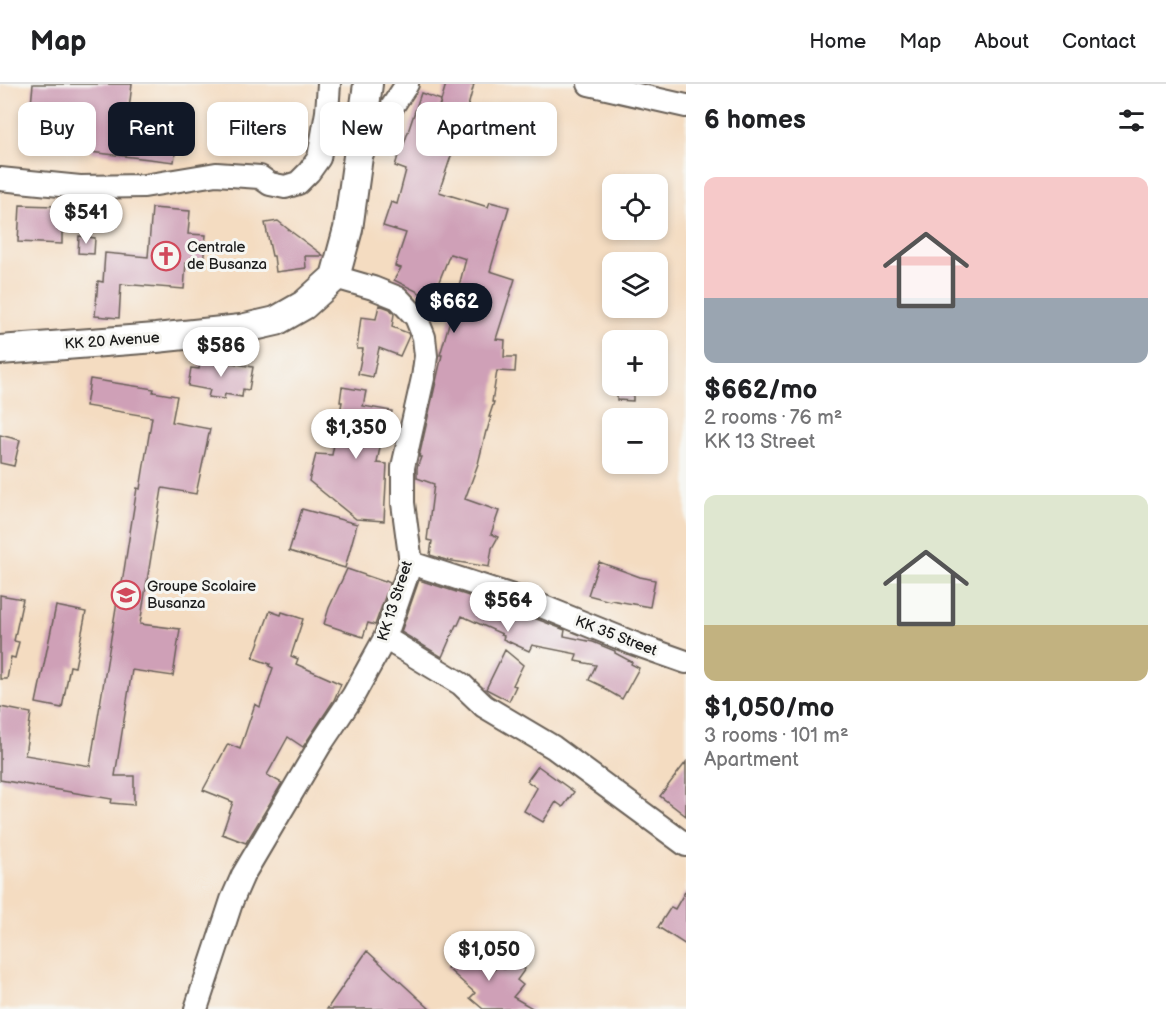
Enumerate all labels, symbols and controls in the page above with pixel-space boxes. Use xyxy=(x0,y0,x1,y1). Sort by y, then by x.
text: Map xyxy=(30,25,86,58)
text: Home xyxy=(809,29,866,54)
text: Map xyxy=(899,29,941,54)
text: About xyxy=(974,29,1029,54)
text: Contact xyxy=(1062,29,1136,54)
chip: Buy xyxy=(18,102,96,156)
chip: Rent xyxy=(108,102,195,156)
chip: Filters xyxy=(207,102,308,156)
chip: New xyxy=(320,102,404,156)
chip: Apartment xyxy=(416,102,557,156)
icon: filters xyxy=(1115,104,1148,137)
text: 6 homes xyxy=(704,105,806,136)
map controls xyxy=(602,174,668,474)
button: locate xyxy=(602,174,668,240)
pin: $541 xyxy=(50,194,122,245)
text: $541 xyxy=(64,201,108,225)
icon: home xyxy=(872,216,980,324)
place label: Centrale de Busanza xyxy=(187,238,267,274)
church icon: Centrale de Busanza xyxy=(150,240,182,272)
button: layers xyxy=(602,252,668,318)
pin: $662 xyxy=(418,283,490,334)
text: $662 xyxy=(429,290,479,314)
pin: $586 xyxy=(185,327,257,378)
street label: KK 20 Avenue xyxy=(64,328,160,354)
button: + xyxy=(602,330,668,396)
text: $586 xyxy=(197,334,245,358)
text: $662/mo xyxy=(704,375,817,406)
text: 2 rooms · 76 m² xyxy=(704,406,842,430)
button: − xyxy=(602,408,668,474)
pin: $1,350 xyxy=(307,409,405,460)
text: $1,350 xyxy=(325,416,387,440)
text: KK 13 Street xyxy=(704,430,815,454)
icon: home xyxy=(872,534,980,642)
street label: KK 13 Street xyxy=(373,558,417,644)
place label: Groupe Scolaire Busanza xyxy=(147,577,256,613)
school or university icon: Groupe Scolaire Busanza xyxy=(110,579,142,611)
pin: $564 xyxy=(472,582,544,633)
text: $564 xyxy=(484,589,532,613)
street label: KK 35 Street xyxy=(572,612,660,660)
text: $1,050/mo xyxy=(704,693,834,724)
text: 3 rooms · 101 m² xyxy=(704,724,849,748)
text: Apartment xyxy=(704,748,799,772)
pin: $1,050 xyxy=(440,931,538,982)
text: $1,050 xyxy=(458,938,520,962)

